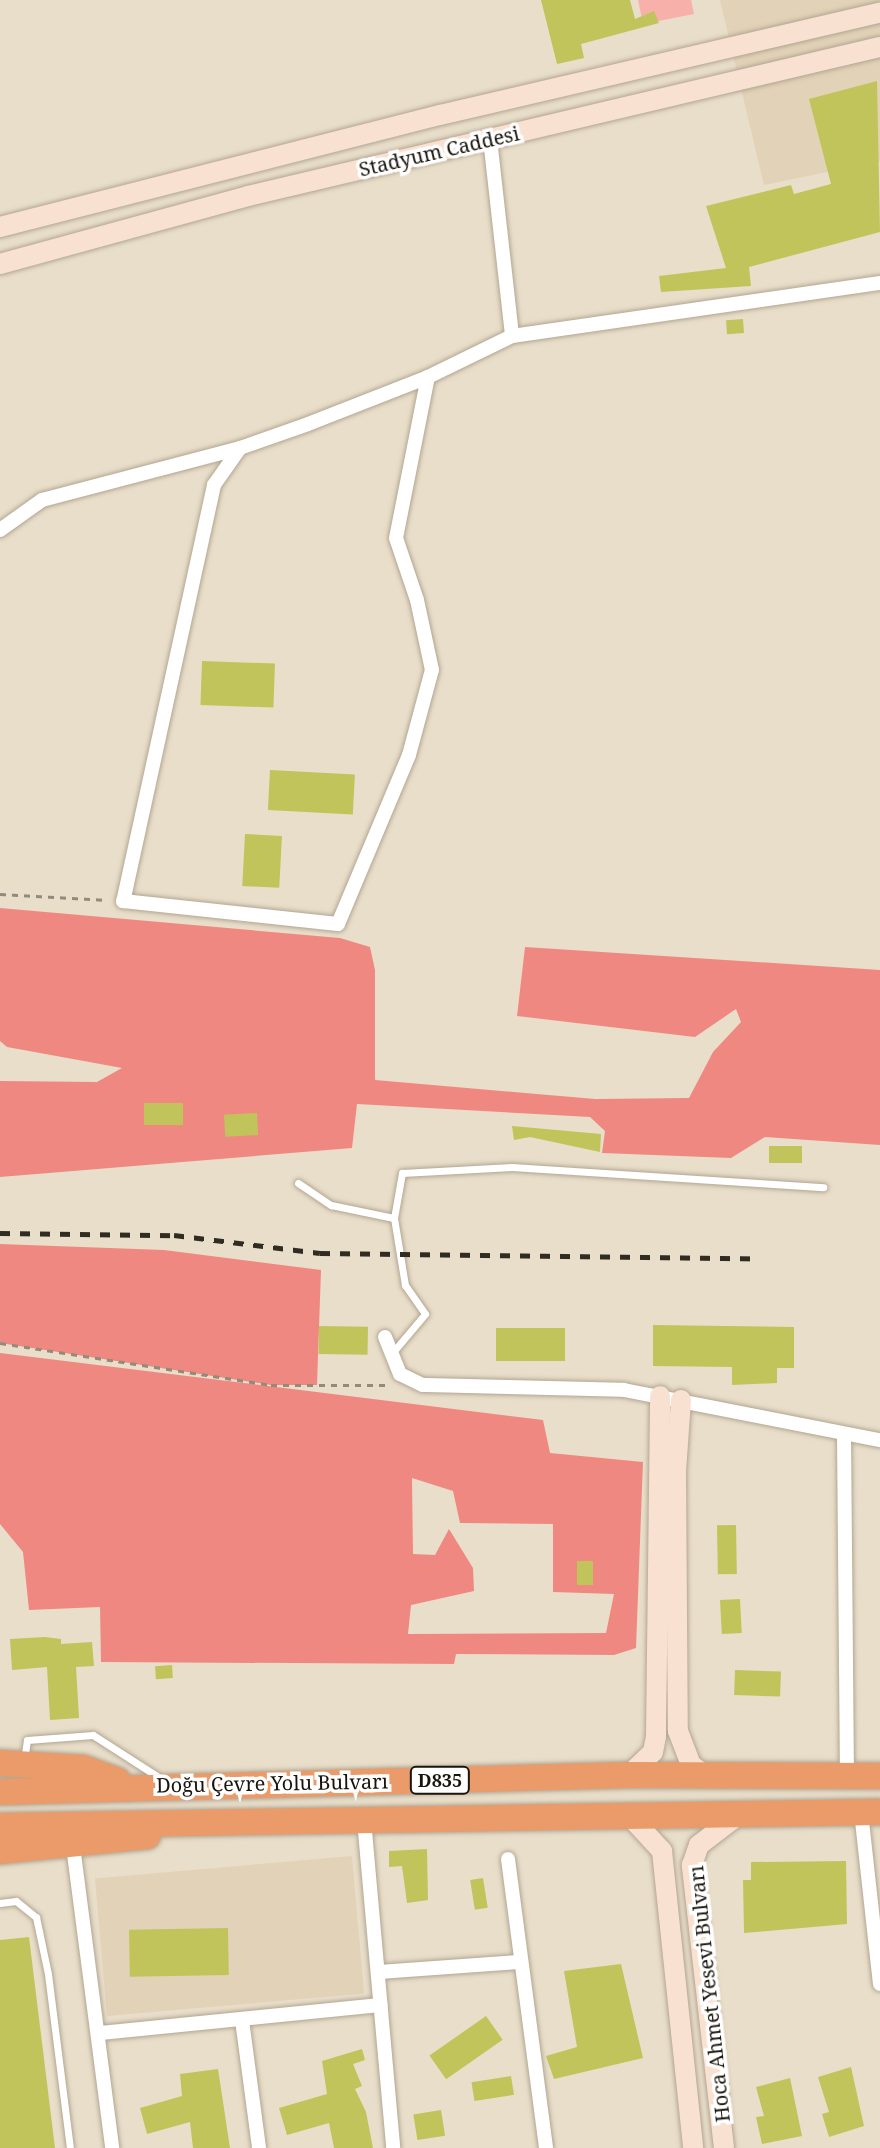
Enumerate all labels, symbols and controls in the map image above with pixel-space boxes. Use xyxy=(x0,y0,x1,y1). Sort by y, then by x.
street label: Stadyum Caddesi xyxy=(357,121,521,181)
road number: D835 xyxy=(408,1766,472,1794)
street label: Doğu Çevre Yolu Bulvarı xyxy=(156,1769,388,1797)
street label: Hoca Ahmet Yesevi Bulvarı xyxy=(684,1865,734,2123)

